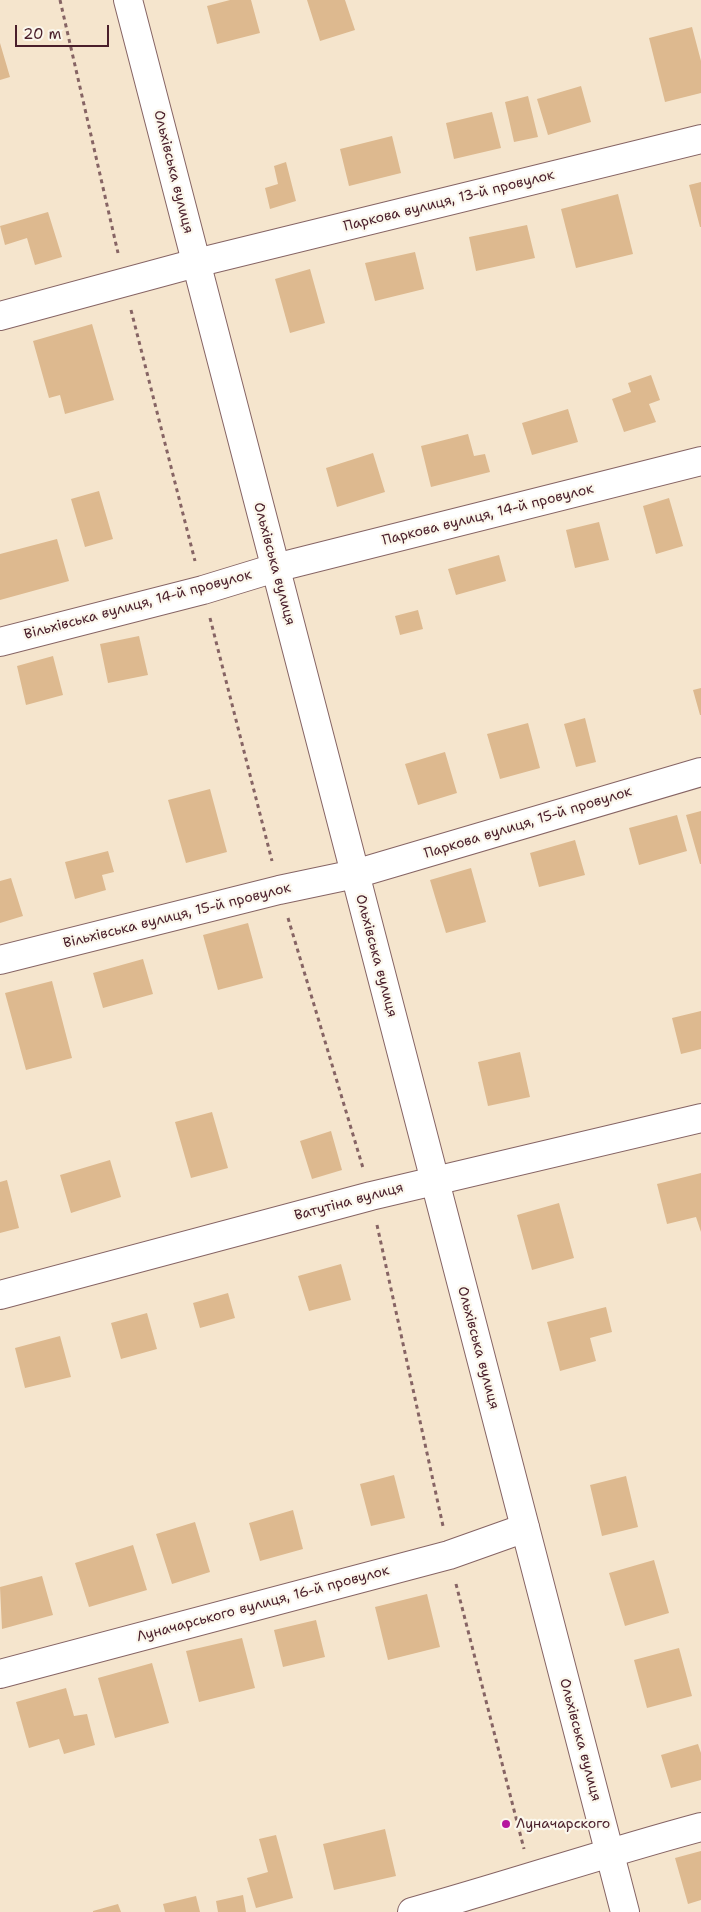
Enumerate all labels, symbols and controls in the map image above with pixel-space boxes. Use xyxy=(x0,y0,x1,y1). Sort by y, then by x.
scale bar xyxy=(18,15,111,47)
text: 20 m xyxy=(23,24,62,44)
street label: Ольхівська вулиця xyxy=(150,109,196,235)
street label: Паркова вулиця, 13-й провулок xyxy=(342,167,556,235)
street label: Паркова вулиця, 14-й провулок xyxy=(381,481,595,549)
street label: Ольхівська вулиця xyxy=(250,501,298,627)
street label: Вільхівська вулиця, 14-й провулок xyxy=(22,567,254,643)
street label: Паркова вулиця, 15-й провулок xyxy=(422,783,634,863)
street label: Вільхівська вулиця, 15-й провулок xyxy=(61,880,293,952)
street label: Ольхівська вулиця xyxy=(352,893,400,1019)
street label: Ватутіна вулиця xyxy=(293,1179,405,1225)
street label: Ольхівська вулиця xyxy=(454,1285,502,1411)
street label: Луначарського вулиця, 16-й провулок xyxy=(135,1562,391,1646)
street label: Ольхівська вулиця xyxy=(556,1677,604,1803)
place label: Луначарского xyxy=(516,1816,610,1832)
marker: Луначарского xyxy=(500,1818,512,1830)

